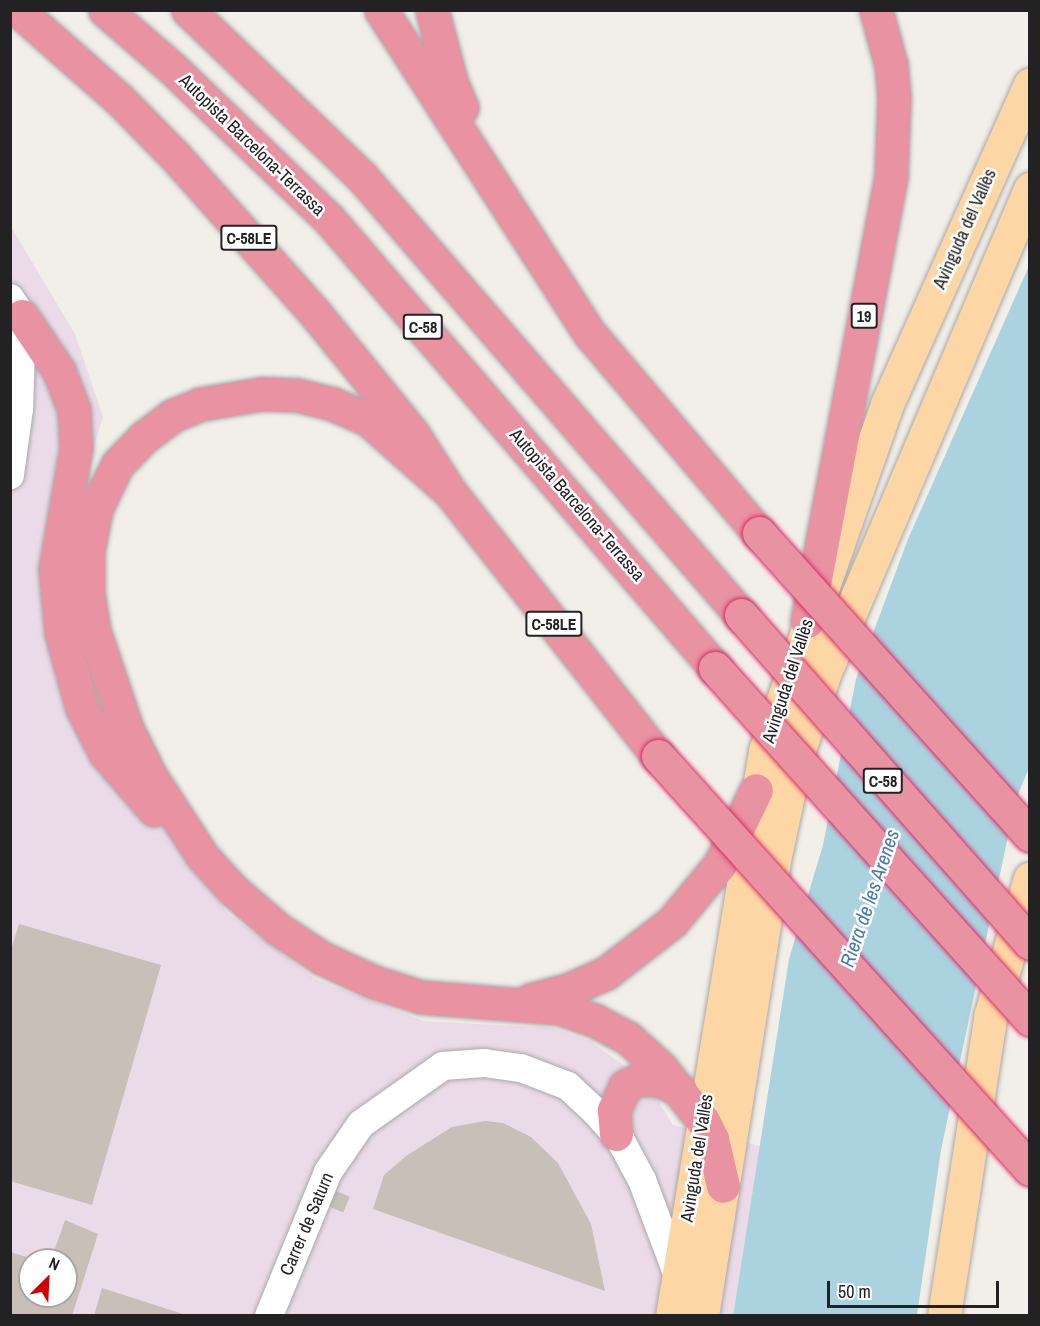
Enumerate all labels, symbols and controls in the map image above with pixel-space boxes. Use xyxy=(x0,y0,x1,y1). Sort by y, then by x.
street label: Autopista Barcelona-Terrassa xyxy=(175,70,329,220)
street label: Avinguda del Vallès xyxy=(929,166,1001,292)
road number: C-58LE xyxy=(219,225,279,251)
road number: 19 xyxy=(850,303,878,329)
road number: C-58 xyxy=(402,314,444,340)
street label: Autopista Barcelona-Terrassa xyxy=(505,425,649,585)
road number: C-58LE xyxy=(524,611,584,637)
street label: Avinguda del Vallès xyxy=(758,616,818,746)
road number: C-58 xyxy=(862,768,904,794)
water label: Riera de les Arenes xyxy=(834,826,904,970)
street label: Avinguda del Vallès xyxy=(676,1093,718,1223)
street label: Carrer de Saturn xyxy=(276,1169,338,1279)
north arrow xyxy=(18,1248,78,1308)
text: N xyxy=(46,1251,63,1275)
scale bar xyxy=(830,1269,1002,1307)
text: 50 m xyxy=(838,1279,871,1304)

